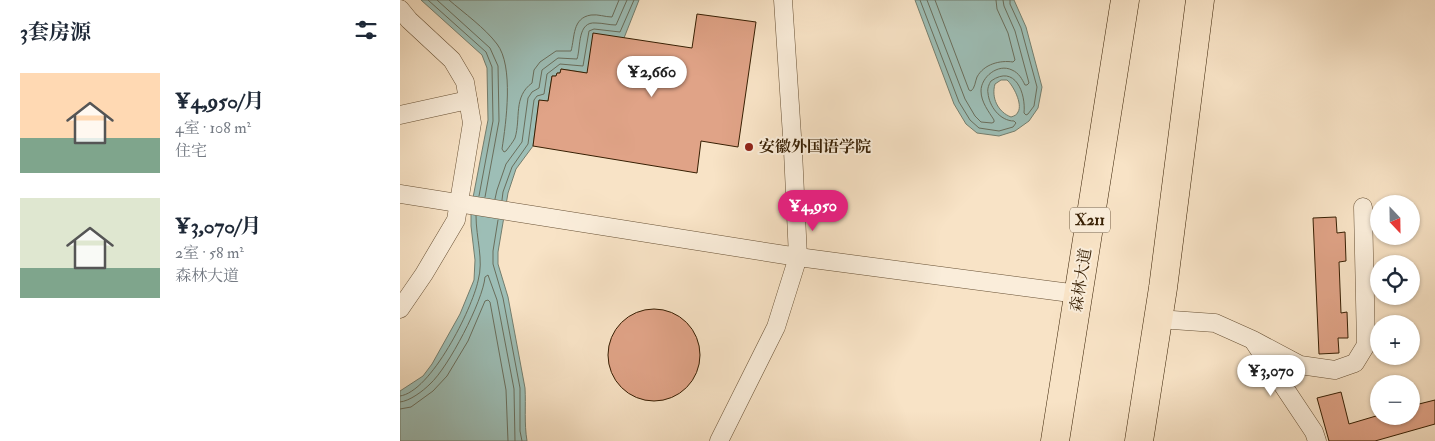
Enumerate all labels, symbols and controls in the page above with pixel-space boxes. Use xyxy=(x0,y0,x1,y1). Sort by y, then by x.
icon: filters xyxy=(352,16,380,44)
text: 3套房源 xyxy=(20,19,91,46)
pin: ¥2,660 xyxy=(611,56,693,98)
text: ¥2,660 xyxy=(628,62,676,82)
text: ¥4,950/月 xyxy=(175,88,265,115)
icon: home xyxy=(60,93,120,153)
text: 4室 · 108 m² xyxy=(175,118,251,138)
place label: 安徽外国语学院 xyxy=(759,137,871,157)
text: 住宅 xyxy=(175,141,207,161)
marker: 安徽外国语学院 xyxy=(743,141,755,153)
pin: ¥4,950 xyxy=(772,190,854,232)
north arrow xyxy=(1370,195,1420,245)
map controls xyxy=(1370,195,1420,425)
text: ¥4,950 xyxy=(789,196,837,216)
road number: X211 xyxy=(1070,208,1110,232)
text: ¥3,070/月 xyxy=(175,213,261,240)
icon: home xyxy=(60,218,120,278)
text: 2室 · 58 m² xyxy=(175,243,244,263)
street label: 森林大道 xyxy=(1066,247,1096,313)
button: locate xyxy=(1370,255,1420,305)
text: 森林大道 xyxy=(175,266,239,286)
button: + xyxy=(1370,315,1420,365)
pin: ¥3,070 xyxy=(1230,354,1312,397)
text: ¥3,070 xyxy=(1248,361,1294,381)
button: − xyxy=(1370,375,1420,425)

